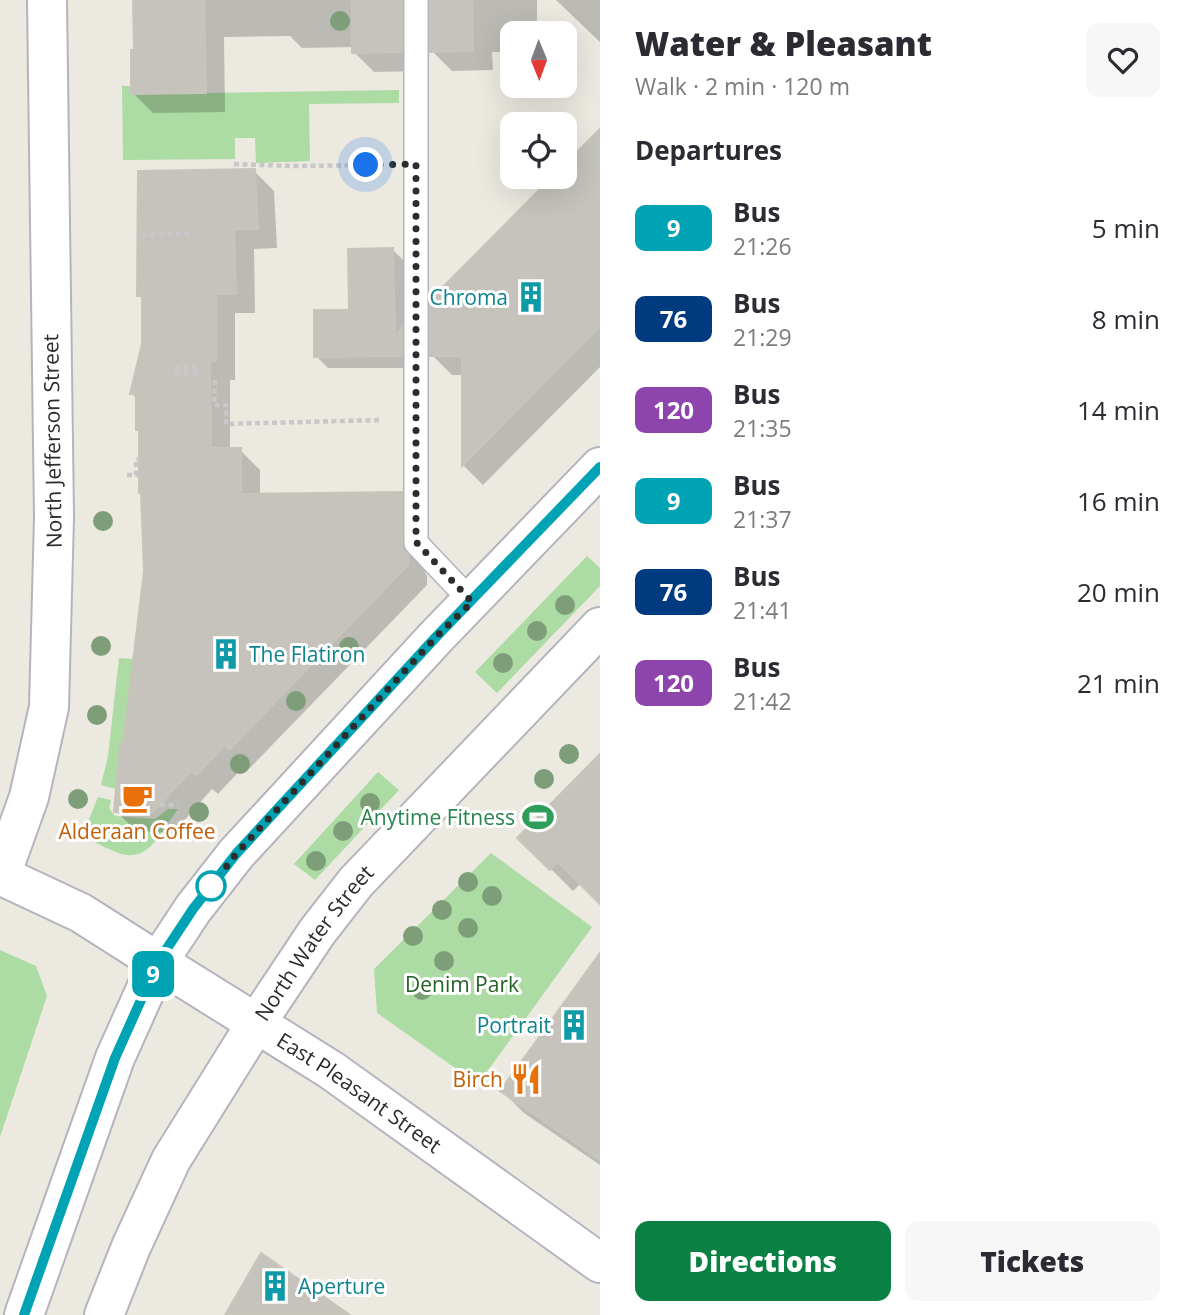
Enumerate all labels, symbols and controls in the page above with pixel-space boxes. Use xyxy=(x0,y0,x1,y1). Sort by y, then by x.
north arrow xyxy=(500,21,578,98)
map controls xyxy=(500,21,577,189)
text: Water & Pleasant xyxy=(635,21,932,66)
button: heart xyxy=(1086,23,1160,97)
text: Walk · 2 min · 120 m xyxy=(635,70,850,102)
button: locate xyxy=(500,112,577,189)
text: Departures xyxy=(635,132,782,168)
your location xyxy=(348,147,383,182)
text: Bus xyxy=(733,194,780,230)
text: 5 min xyxy=(1092,210,1160,246)
text: 9 xyxy=(667,211,680,244)
text: 21:26 xyxy=(733,230,792,262)
building icon: Chroma xyxy=(514,280,548,314)
place label: Chroma xyxy=(430,283,508,311)
text: Bus xyxy=(733,285,780,321)
text: 8 min xyxy=(1092,301,1160,337)
text: 76 xyxy=(660,302,687,335)
text: 21:29 xyxy=(733,321,792,353)
street label: North Jefferson Street xyxy=(36,334,68,548)
text: Bus xyxy=(733,376,780,412)
text: 14 min xyxy=(1077,392,1160,428)
text: 120 xyxy=(653,393,694,426)
text: 21:35 xyxy=(733,412,792,444)
text: Bus xyxy=(733,467,780,503)
text: 16 min xyxy=(1077,483,1160,519)
text: 9 xyxy=(667,484,680,517)
text: 21:37 xyxy=(733,503,792,535)
text: Bus xyxy=(733,558,780,594)
text: 20 min xyxy=(1077,574,1160,610)
text: 76 xyxy=(660,575,687,608)
text: 21:41 xyxy=(733,594,792,626)
building icon: The Flatiron xyxy=(209,637,243,671)
place label: The Flatiron xyxy=(249,640,365,668)
text: Bus xyxy=(733,649,780,685)
text: 21 min xyxy=(1077,665,1160,701)
text: 120 xyxy=(653,666,694,699)
text: 21:42 xyxy=(733,685,792,717)
cafe icon: Alderaan Coffee xyxy=(120,781,154,815)
sports icon: Anytime Fitness xyxy=(521,800,555,834)
place label: Anytime Fitness xyxy=(361,803,515,831)
place label: Alderaan Coffee xyxy=(58,817,216,845)
street label: North Water Street xyxy=(248,859,379,1026)
unlabelled marker xyxy=(196,871,226,901)
line badge: 9 xyxy=(130,951,176,997)
text: 9 xyxy=(146,957,160,990)
park label: Denim Park xyxy=(405,970,519,998)
building icon: Portrait xyxy=(557,1008,591,1042)
place label: Portrait xyxy=(477,1011,551,1039)
street label: East Pleasant Street xyxy=(272,1026,447,1159)
restaurant icon: Birch xyxy=(509,1062,543,1096)
place label: Birch xyxy=(453,1065,503,1093)
button: Directions xyxy=(635,1221,891,1301)
button: Tickets xyxy=(905,1221,1160,1301)
building icon: Aperture xyxy=(258,1269,292,1303)
place label: Aperture xyxy=(298,1272,385,1300)

